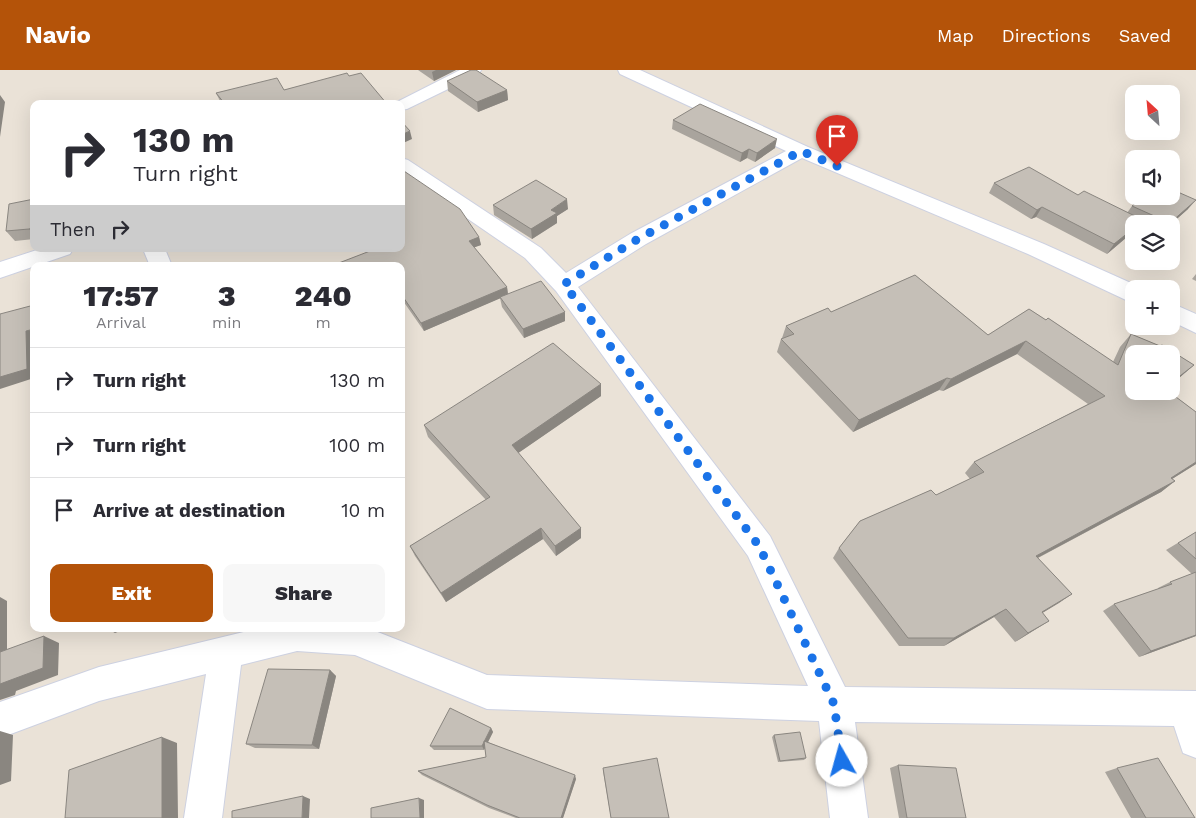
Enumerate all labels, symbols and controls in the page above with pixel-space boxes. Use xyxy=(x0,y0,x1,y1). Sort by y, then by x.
text: Navio xyxy=(25,21,91,49)
text: Map xyxy=(937,25,974,46)
text: Directions xyxy=(1002,25,1091,46)
text: Saved xyxy=(1119,25,1171,46)
north arrow xyxy=(1125,85,1180,140)
map controls xyxy=(1125,85,1180,400)
pin xyxy=(816,115,858,166)
text: 130 m xyxy=(133,119,234,161)
icon: right xyxy=(50,120,115,185)
icon: arrive xyxy=(823,122,851,150)
button: sound xyxy=(1125,150,1180,205)
text: Turn right xyxy=(133,161,238,186)
icon: right xyxy=(106,215,134,243)
button: layers xyxy=(1125,215,1180,270)
text: Then xyxy=(50,218,96,241)
text: 17:57 xyxy=(83,278,159,313)
text: 3 xyxy=(218,278,236,313)
text: 240 xyxy=(295,278,352,313)
button: + xyxy=(1125,280,1180,335)
text: Arrival xyxy=(96,313,146,332)
text: min xyxy=(212,313,241,332)
text: m xyxy=(316,313,331,332)
button: − xyxy=(1125,345,1180,400)
icon: right xyxy=(50,366,78,394)
text: Turn right xyxy=(93,369,186,392)
text: 130 m xyxy=(330,369,385,392)
icon: right xyxy=(50,431,78,459)
text: Turn right xyxy=(93,434,186,457)
text: 100 m xyxy=(329,434,385,457)
icon: arrive xyxy=(50,496,78,524)
text: Arrive at destination xyxy=(93,499,285,522)
text: 10 m xyxy=(341,499,385,522)
button: Exit xyxy=(50,564,213,622)
button: Share xyxy=(223,564,385,622)
position arrow xyxy=(815,734,867,786)

